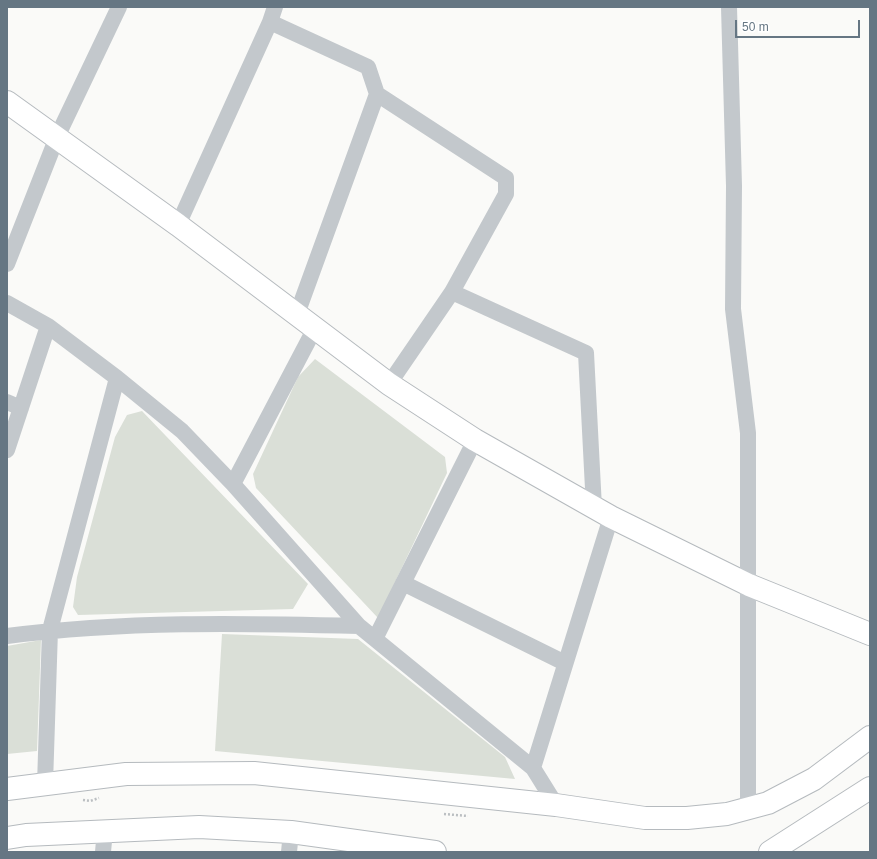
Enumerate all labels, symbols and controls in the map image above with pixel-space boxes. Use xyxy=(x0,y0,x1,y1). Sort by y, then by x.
scale bar xyxy=(737,12,862,38)
text: 50 m xyxy=(742,20,769,34)

